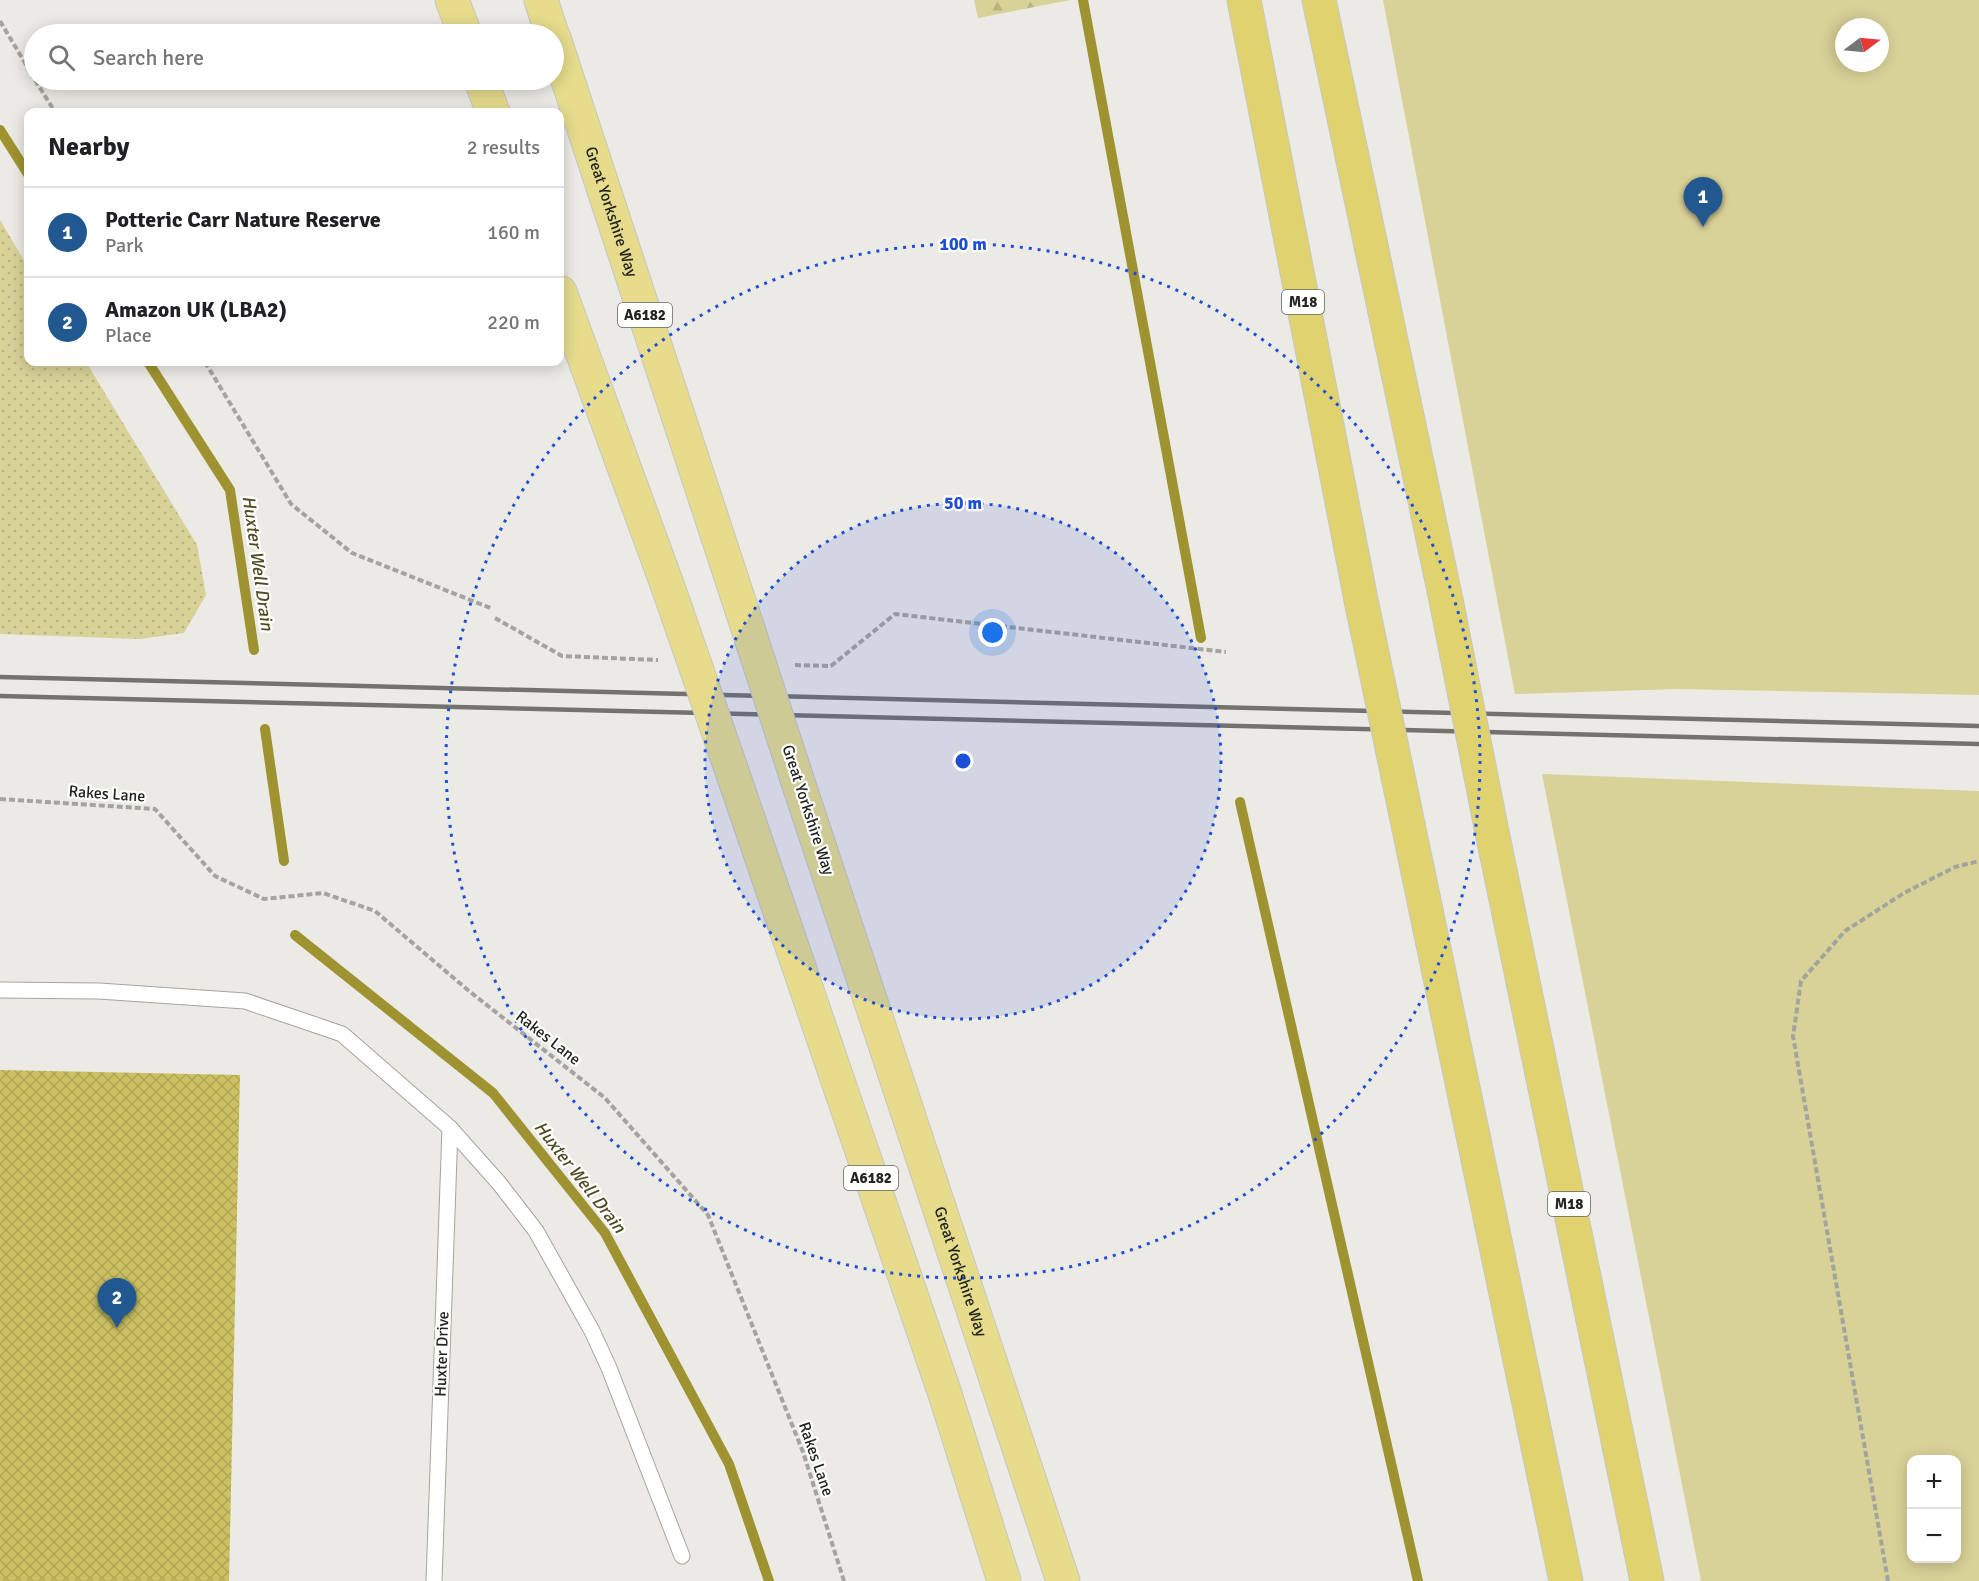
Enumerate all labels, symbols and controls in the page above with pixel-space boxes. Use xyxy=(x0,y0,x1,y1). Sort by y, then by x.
north arrow xyxy=(1835,18,1889,72)
search box xyxy=(24,24,564,90)
icon: search xyxy=(45,41,78,74)
text: Search here xyxy=(93,44,204,71)
text: Nearby xyxy=(48,131,129,163)
text: 2 results xyxy=(467,135,540,160)
street label: Great Yorkshire Way xyxy=(580,144,642,280)
pin: 1 xyxy=(1684,178,1722,227)
text: Potteric Carr Nature Reserve xyxy=(105,206,381,233)
text: 1 xyxy=(62,220,73,245)
text: 160 m xyxy=(487,220,540,245)
text: Park xyxy=(105,233,143,258)
text: 100 m xyxy=(939,233,987,255)
road number: M18 xyxy=(1282,290,1324,314)
text: Amazon UK (LBA2) xyxy=(105,296,287,323)
road number: A6182 xyxy=(618,303,672,327)
text: 2 xyxy=(62,310,73,335)
text: 220 m xyxy=(487,310,540,335)
text: Place xyxy=(105,323,152,348)
text: 50 m xyxy=(944,492,982,514)
water label: Huxter Well Drain xyxy=(238,494,279,633)
your location xyxy=(978,618,1007,647)
street label: Great Yorkshire Way xyxy=(777,742,839,878)
centre of rings xyxy=(953,751,973,771)
street label: Rakes Lane xyxy=(68,781,146,807)
street label: Rakes Lane xyxy=(512,1006,584,1070)
water label: Huxter Well Drain xyxy=(529,1117,631,1238)
road number: A6182 xyxy=(844,1166,898,1190)
road number: M18 xyxy=(1548,1192,1590,1216)
street label: Great Yorkshire Way xyxy=(929,1204,991,1340)
pin: 2 xyxy=(98,1278,136,1328)
street label: Huxter Drive xyxy=(431,1311,453,1397)
street label: Rakes Lane xyxy=(794,1419,838,1499)
map controls xyxy=(1907,1455,1961,1563)
button: + xyxy=(1907,1455,1961,1509)
button: − xyxy=(1907,1509,1961,1563)

